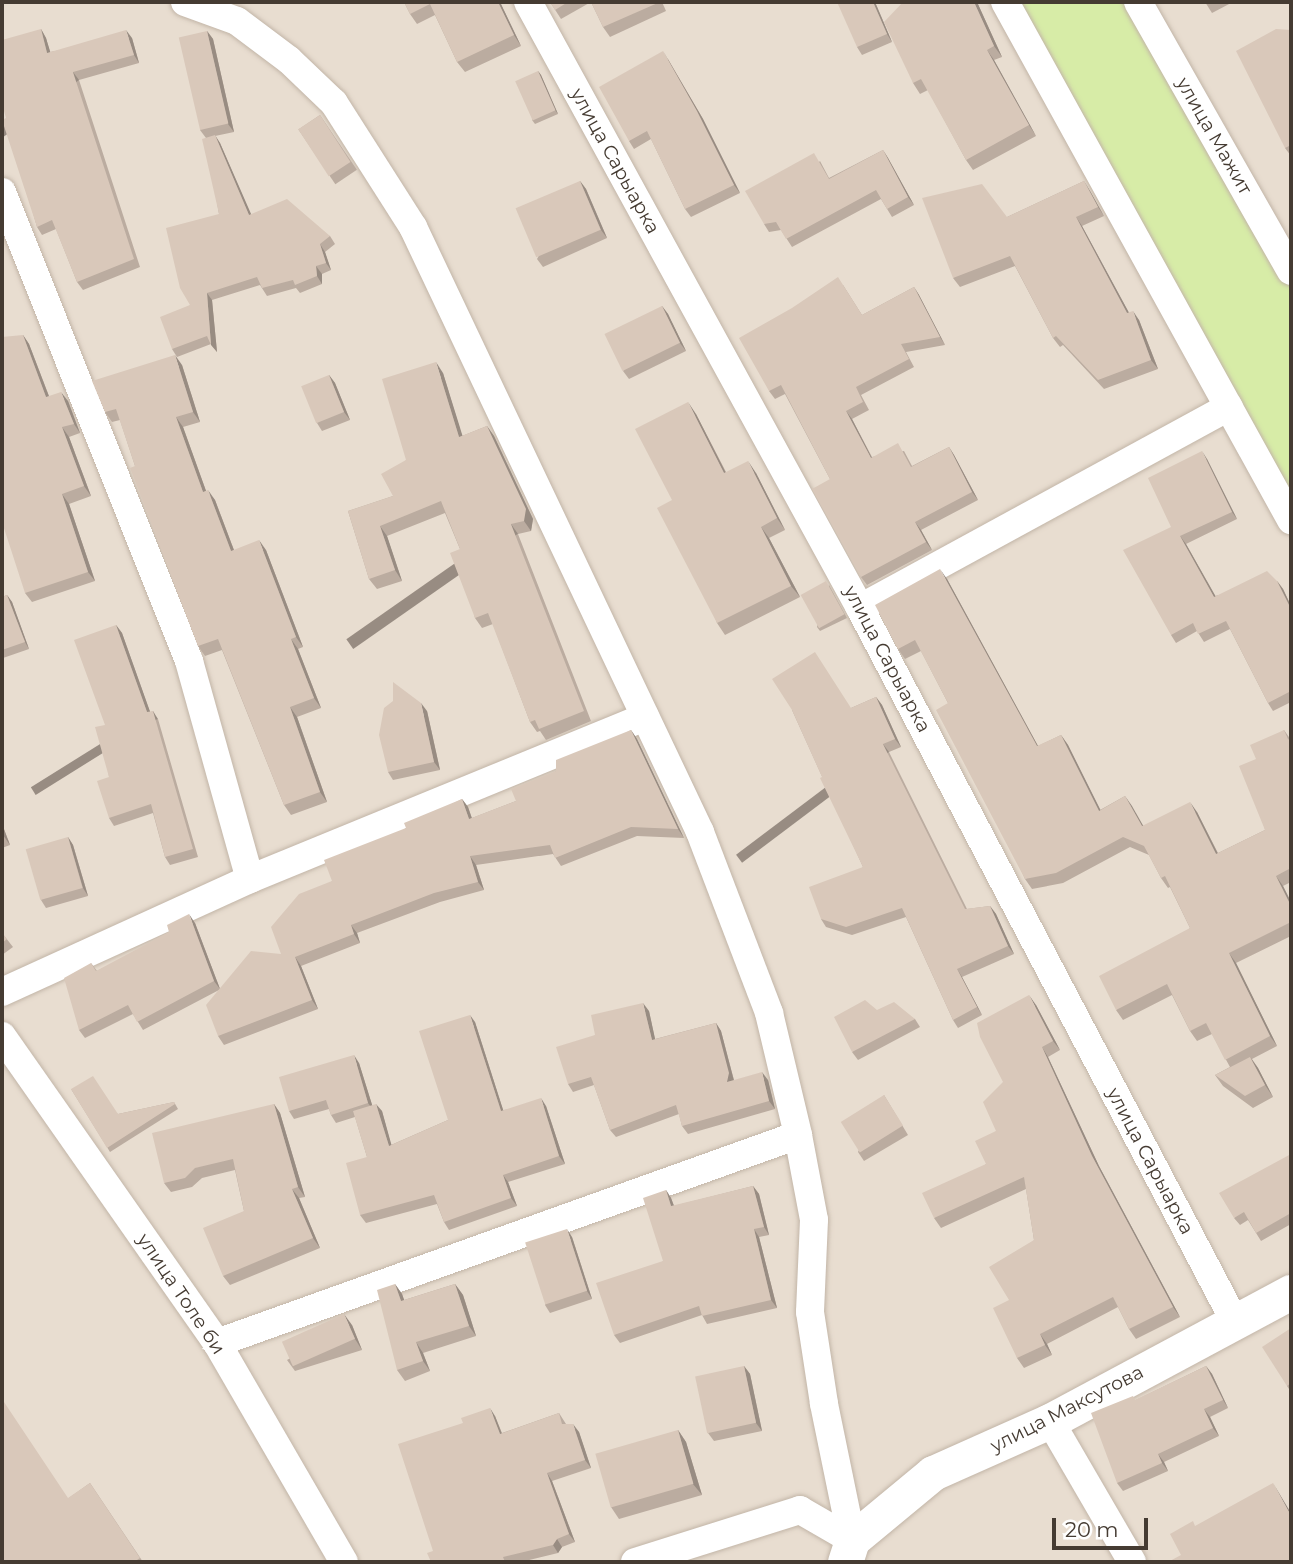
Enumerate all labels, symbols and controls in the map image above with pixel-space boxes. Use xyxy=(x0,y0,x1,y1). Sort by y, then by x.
street label: улица Мажит xyxy=(1171,73,1257,199)
street label: улица Сарыарка xyxy=(566,84,664,238)
street label: улица Сарыарка xyxy=(839,582,935,736)
street label: улица Сарыарка xyxy=(1102,1084,1198,1238)
street label: улица Толе би xyxy=(132,1229,230,1359)
street label: улица Максутова xyxy=(987,1361,1147,1457)
scale bar xyxy=(1055,1504,1151,1548)
text: 20 m xyxy=(1065,1517,1119,1542)

